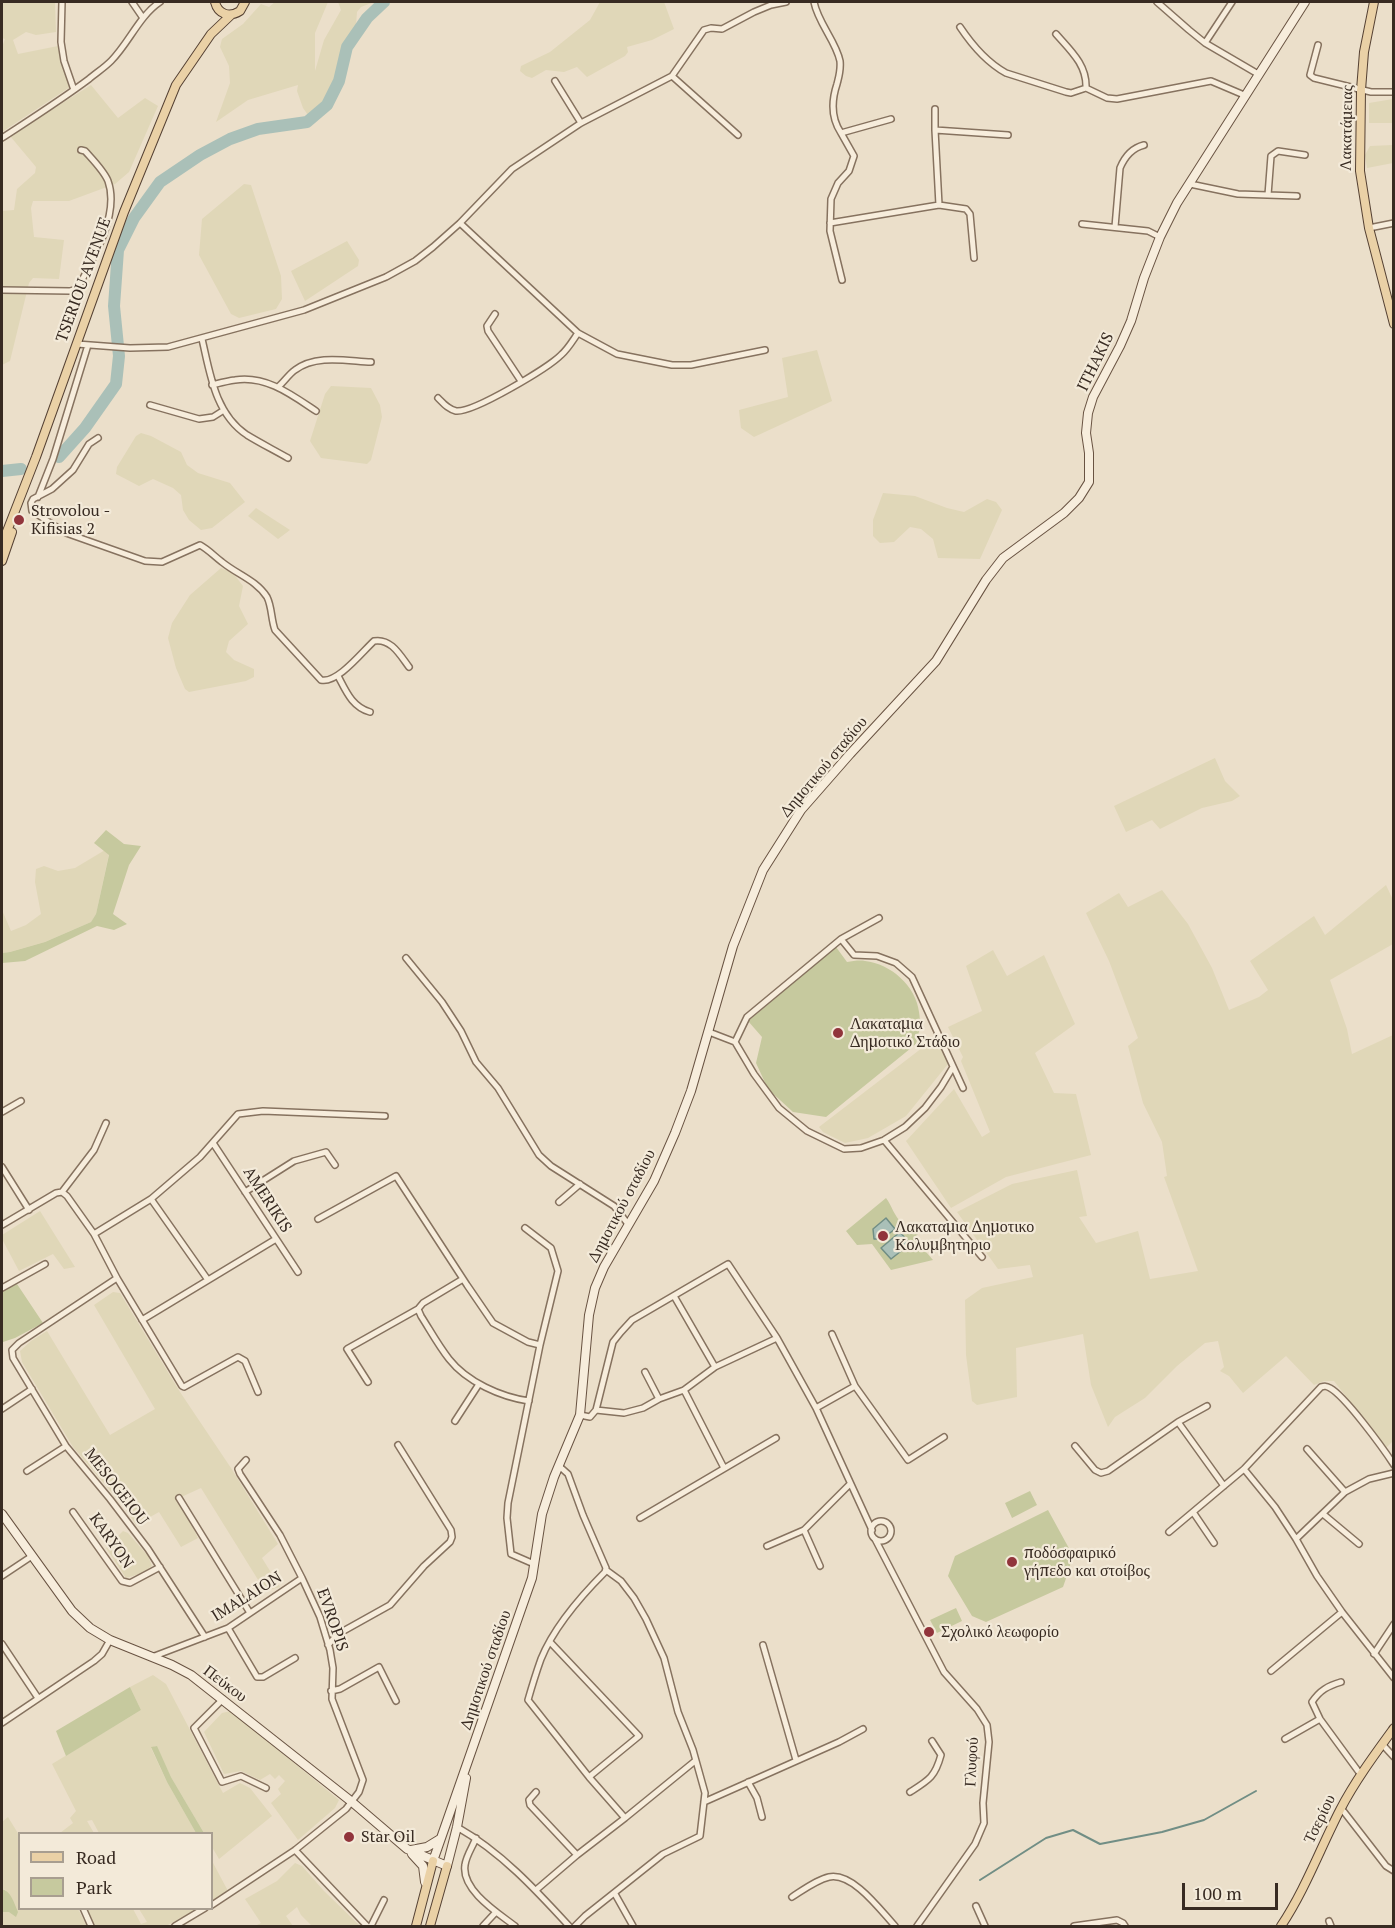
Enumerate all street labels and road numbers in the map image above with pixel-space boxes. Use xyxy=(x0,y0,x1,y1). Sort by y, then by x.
street label: Λακατάμειας xyxy=(1337,85,1357,171)
street label: TSERIOU AVENUE xyxy=(53,215,115,345)
street label: ITHAKIS xyxy=(1074,330,1118,394)
street label: Δημοτικού σταδίου xyxy=(776,713,872,821)
street label: Δημοτικού σταδίου xyxy=(584,1146,660,1266)
street label: AMERIKIS xyxy=(239,1164,295,1236)
street label: MESOGEIOU xyxy=(80,1445,152,1529)
street label: KARYON xyxy=(85,1510,137,1572)
street label: IMALAION xyxy=(208,1568,286,1626)
street label: EVROPIS xyxy=(312,1586,352,1654)
street label: Δημοτικού σταδίου xyxy=(457,1608,515,1732)
street label: Πεύκου xyxy=(199,1661,251,1707)
street label: Γλυφού xyxy=(961,1737,983,1787)
street label: Τσερίου xyxy=(1300,1791,1340,1847)

